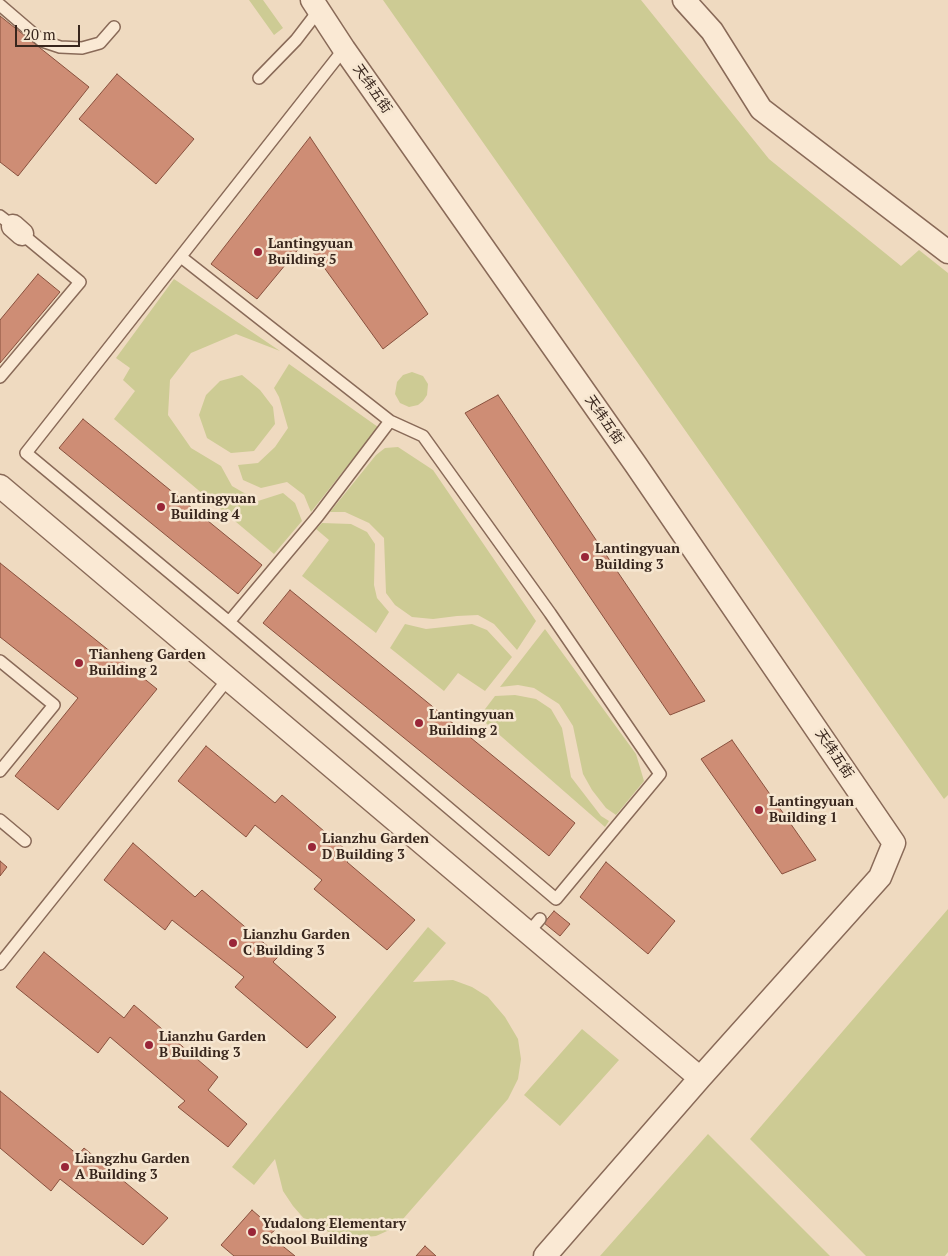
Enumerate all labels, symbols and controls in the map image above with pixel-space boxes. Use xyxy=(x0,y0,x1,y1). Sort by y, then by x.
scale bar xyxy=(18,15,82,47)
text: 20 m xyxy=(23,24,56,44)
street label: 天纬五街 xyxy=(349,61,395,117)
place label: Lantingyuan Building 5 xyxy=(268,236,353,268)
marker: Lantingyuan Building 5 xyxy=(252,246,264,258)
street label: 天纬五街 xyxy=(581,392,627,448)
place label: Lantingyuan Building 4 xyxy=(171,491,256,524)
marker: Lantingyuan Building 4 xyxy=(155,501,167,513)
place label: Lantingyuan Building 3 xyxy=(595,541,680,574)
marker: Lantingyuan Building 3 xyxy=(579,551,591,563)
place label: Tianheng Garden Building 2 xyxy=(89,647,206,680)
marker: Tianheng Garden Building 2 xyxy=(73,657,85,669)
place label: Lantingyuan Building 2 xyxy=(429,707,514,740)
marker: Lantingyuan Building 2 xyxy=(413,717,425,729)
street label: 天纬五街 xyxy=(811,726,857,782)
place label: Lantingyuan Building 1 xyxy=(769,794,854,826)
marker: Lantingyuan Building 1 xyxy=(753,804,765,816)
place label: Lianzhu Garden D Building 3 xyxy=(322,831,429,864)
marker: Lianzhu Garden D Building 3 xyxy=(306,841,318,853)
place label: Lianzhu Garden C Building 3 xyxy=(243,927,350,960)
marker: Lianzhu Garden C Building 3 xyxy=(227,937,239,949)
place label: Lianzhu Garden B Building 3 xyxy=(159,1029,266,1062)
marker: Lianzhu Garden B Building 3 xyxy=(143,1039,155,1051)
place label: Liangzhu Garden A Building 3 xyxy=(75,1151,190,1184)
marker: Liangzhu Garden A Building 3 xyxy=(59,1161,71,1173)
place label: Yudalong Elementary School Building xyxy=(262,1216,406,1248)
marker: Yudalong Elementary School Building xyxy=(246,1226,258,1238)

